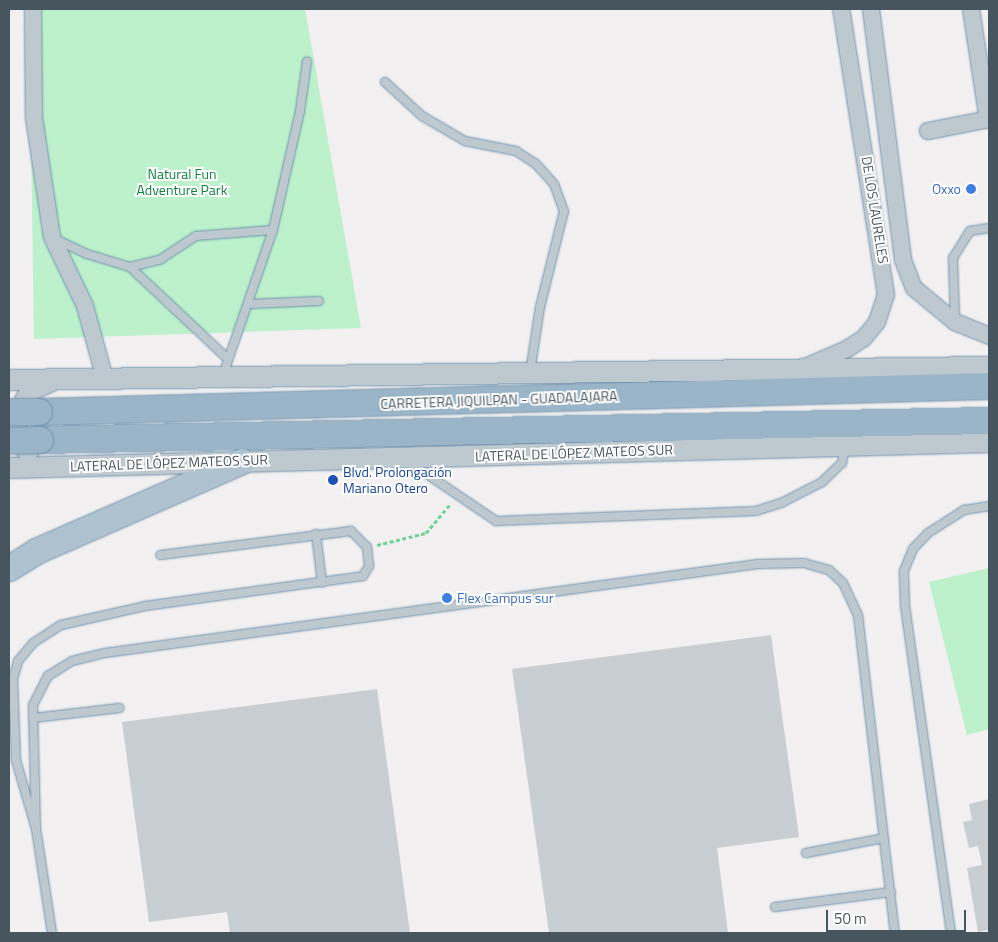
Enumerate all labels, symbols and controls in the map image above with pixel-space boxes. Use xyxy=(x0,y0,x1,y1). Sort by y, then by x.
street label: DE LOS LAURELES xyxy=(858,155,892,265)
park label: Natural Fun Adventure Park xyxy=(137,166,227,198)
place label: Oxxo xyxy=(932,181,961,197)
marker: Oxxo xyxy=(965,183,977,195)
street label: CARRETERA JIQUILPAN - GUADALAJARA xyxy=(380,387,618,413)
street label: LATERAL DE LÓPEZ MATEOS SUR xyxy=(475,441,673,465)
street label: LATERAL DE LÓPEZ MATEOS SUR xyxy=(70,451,268,475)
place label: Blvd. Prolongación Mariano Otero xyxy=(343,464,452,497)
marker: Blvd. Prolongación Mariano Otero xyxy=(327,474,339,486)
place label: Flex Campus sur xyxy=(457,590,554,606)
marker: Flex Campus sur xyxy=(441,592,453,604)
scale bar xyxy=(828,900,968,932)
text: 50 m xyxy=(834,907,867,930)

